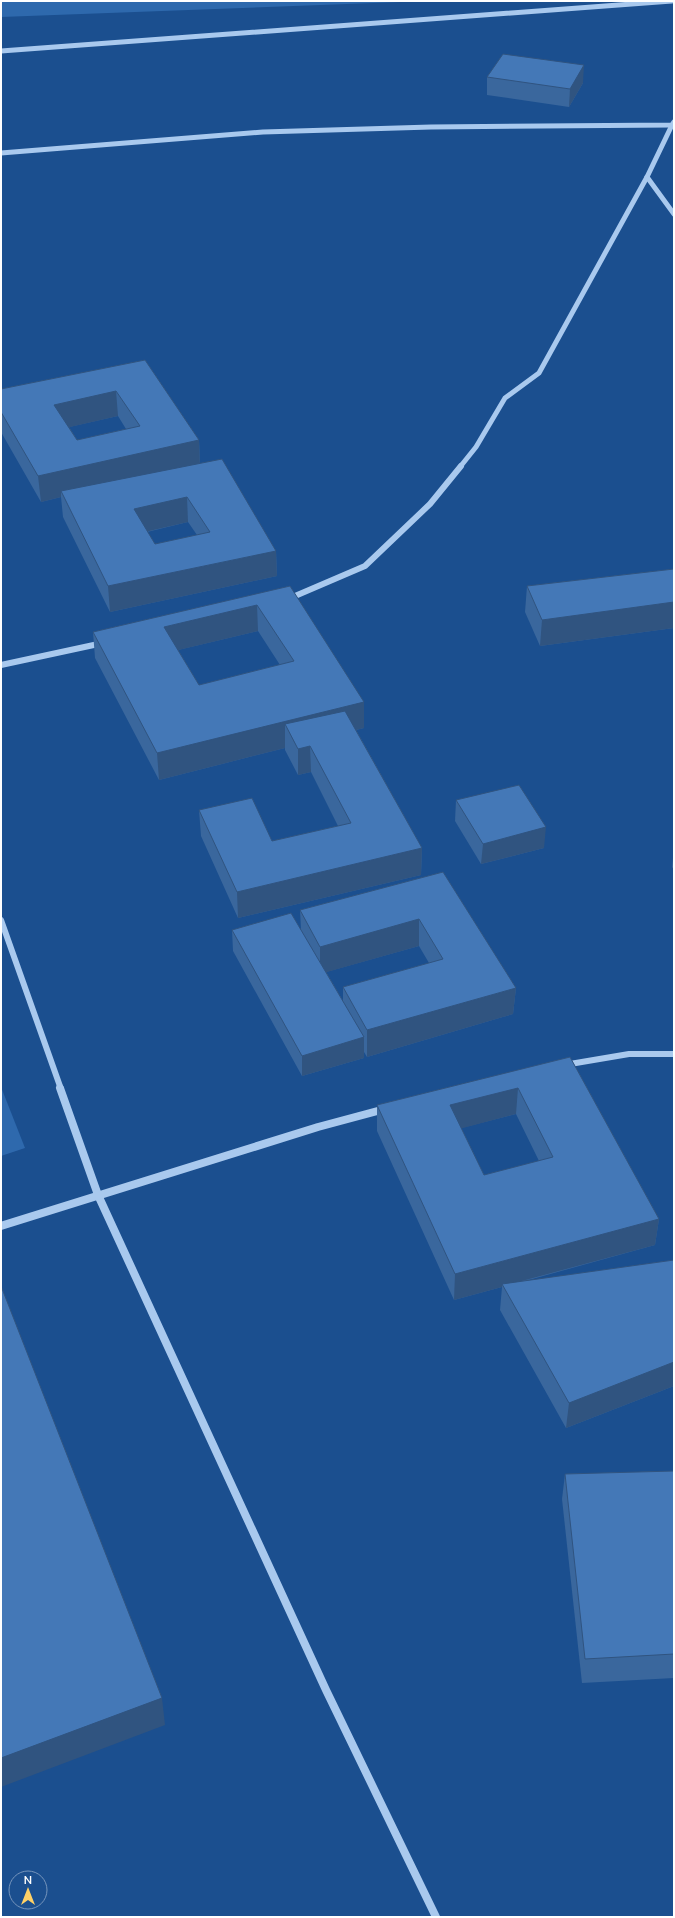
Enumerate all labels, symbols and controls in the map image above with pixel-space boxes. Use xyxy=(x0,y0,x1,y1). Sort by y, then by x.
north arrow xyxy=(8,1870,48,1910)
text: N xyxy=(24,1873,32,1887)

